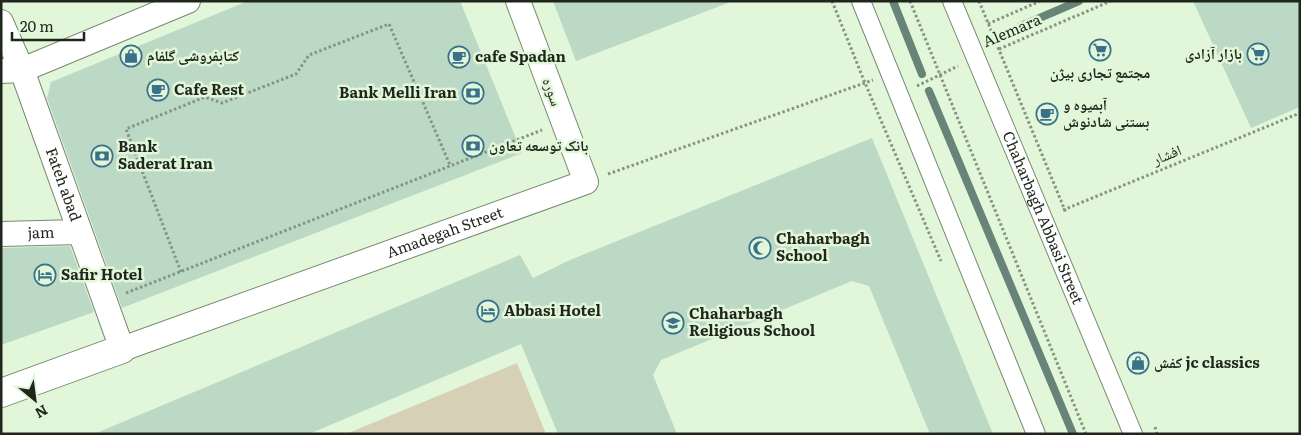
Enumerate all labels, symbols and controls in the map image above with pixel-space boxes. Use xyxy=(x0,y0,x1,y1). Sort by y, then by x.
street label: Alemara xyxy=(979,7,1045,52)
scale bar xyxy=(12,10,85,42)
text: 20 m xyxy=(20,14,54,37)
supermarket icon: مجتمع تجاری بیژن xyxy=(1088,38,1112,62)
place label: بازار آزادی xyxy=(1185,41,1242,64)
supermarket icon: بازار آزادی xyxy=(1246,42,1270,66)
place label: کتابفروشی گلفام xyxy=(147,43,240,66)
shop icon: کتابفروشی گلفام xyxy=(119,44,143,68)
place label: cafe Spadan xyxy=(475,44,566,67)
cafe icon: cafe Spadan xyxy=(447,45,471,69)
place label: مجتمع تجاری بیژن xyxy=(1050,60,1150,83)
street label: سوره xyxy=(538,74,569,109)
place label: Cafe Rest xyxy=(174,77,245,100)
cafe icon: Cafe Rest xyxy=(146,78,170,102)
place label: Bank Melli Iran xyxy=(339,80,458,103)
bank icon: Bank Melli Iran xyxy=(461,81,485,105)
place label: آبمیوه و بستنی شادنوش xyxy=(1063,92,1149,132)
cafe icon: آبمیوه و بستنی شادنوش xyxy=(1035,102,1059,126)
street label: Chaharbagh Abbasi Street xyxy=(998,127,1090,307)
place label: بانک توسعه تعاون xyxy=(489,133,588,156)
place label: Bank Saderat Iran xyxy=(118,134,214,174)
bank icon: بانک توسعه تعاون xyxy=(461,134,485,158)
street label: افشار xyxy=(1148,137,1184,170)
street label: Fateh abad xyxy=(41,144,88,224)
bank icon: Bank Saderat Iran xyxy=(90,144,114,168)
street label: Amadegah Street xyxy=(383,200,506,263)
street label: jam xyxy=(27,220,55,243)
place label: Chaharbagh School xyxy=(776,226,870,266)
mosque icon: Chaharbagh School xyxy=(748,236,772,260)
place label: Safir Hotel xyxy=(61,262,143,285)
hotel icon: Safir Hotel xyxy=(33,263,57,287)
place label: Abbasi Hotel xyxy=(504,298,601,321)
hotel icon: Abbasi Hotel xyxy=(476,299,500,323)
place label: Chaharbagh Religious School xyxy=(689,301,816,341)
school or university icon: Chaharbagh Religious School xyxy=(661,311,685,335)
place label: کفش jc classics xyxy=(1154,350,1260,373)
shop icon: کفش jc classics xyxy=(1126,351,1150,375)
north arrow xyxy=(10,375,60,425)
text: N xyxy=(32,401,52,424)

